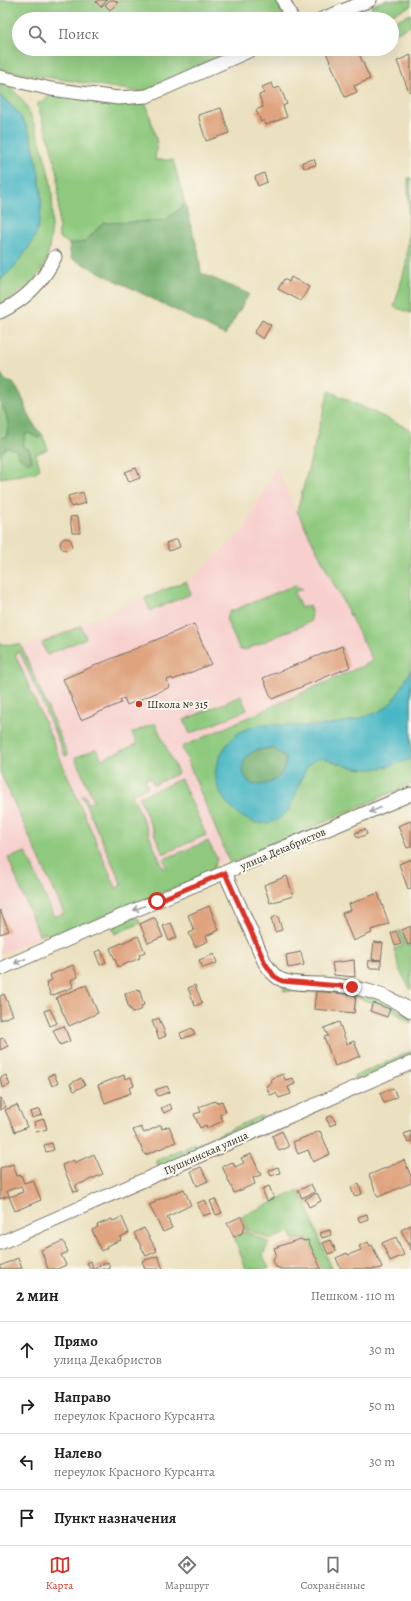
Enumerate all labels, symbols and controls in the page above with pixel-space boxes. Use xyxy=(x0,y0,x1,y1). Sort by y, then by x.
search box xyxy=(12,12,399,56)
icon: search xyxy=(26,23,48,45)
text: Поиск xyxy=(58,24,99,44)
place label: Школа № 315 xyxy=(147,697,208,712)
marker: Школа № 315 xyxy=(134,699,144,709)
one-way arrow xyxy=(370,806,382,814)
street label: улица Декабристов xyxy=(237,824,328,874)
route start xyxy=(148,892,166,910)
one-way arrow xyxy=(133,905,145,913)
one-way arrow xyxy=(14,957,26,965)
route end xyxy=(343,978,361,996)
street label: Пушкинская улица xyxy=(161,1127,251,1178)
text: 2 мин xyxy=(16,1284,59,1307)
text: Пешком · 110 m xyxy=(311,1287,395,1304)
text: Прямо xyxy=(54,1331,98,1351)
icon: ahead xyxy=(16,1339,38,1361)
text: 30 m xyxy=(369,1341,395,1358)
text: улица Декабристов xyxy=(54,1351,162,1368)
text: Направо xyxy=(54,1387,111,1407)
icon: right xyxy=(16,1395,38,1417)
text: 50 m xyxy=(369,1397,395,1414)
text: переулок Красного Курсанта xyxy=(54,1407,215,1424)
text: Налево xyxy=(54,1443,102,1463)
icon: left xyxy=(16,1451,38,1473)
text: 30 m xyxy=(369,1453,395,1470)
text: переулок Красного Курсанта xyxy=(54,1463,215,1480)
icon: arrive xyxy=(16,1507,38,1529)
text: Пункт назначения xyxy=(54,1508,176,1528)
tab: Карта xyxy=(46,1554,73,1593)
tab: Маршрут xyxy=(165,1554,209,1593)
tab: Сохранённые xyxy=(300,1554,365,1593)

